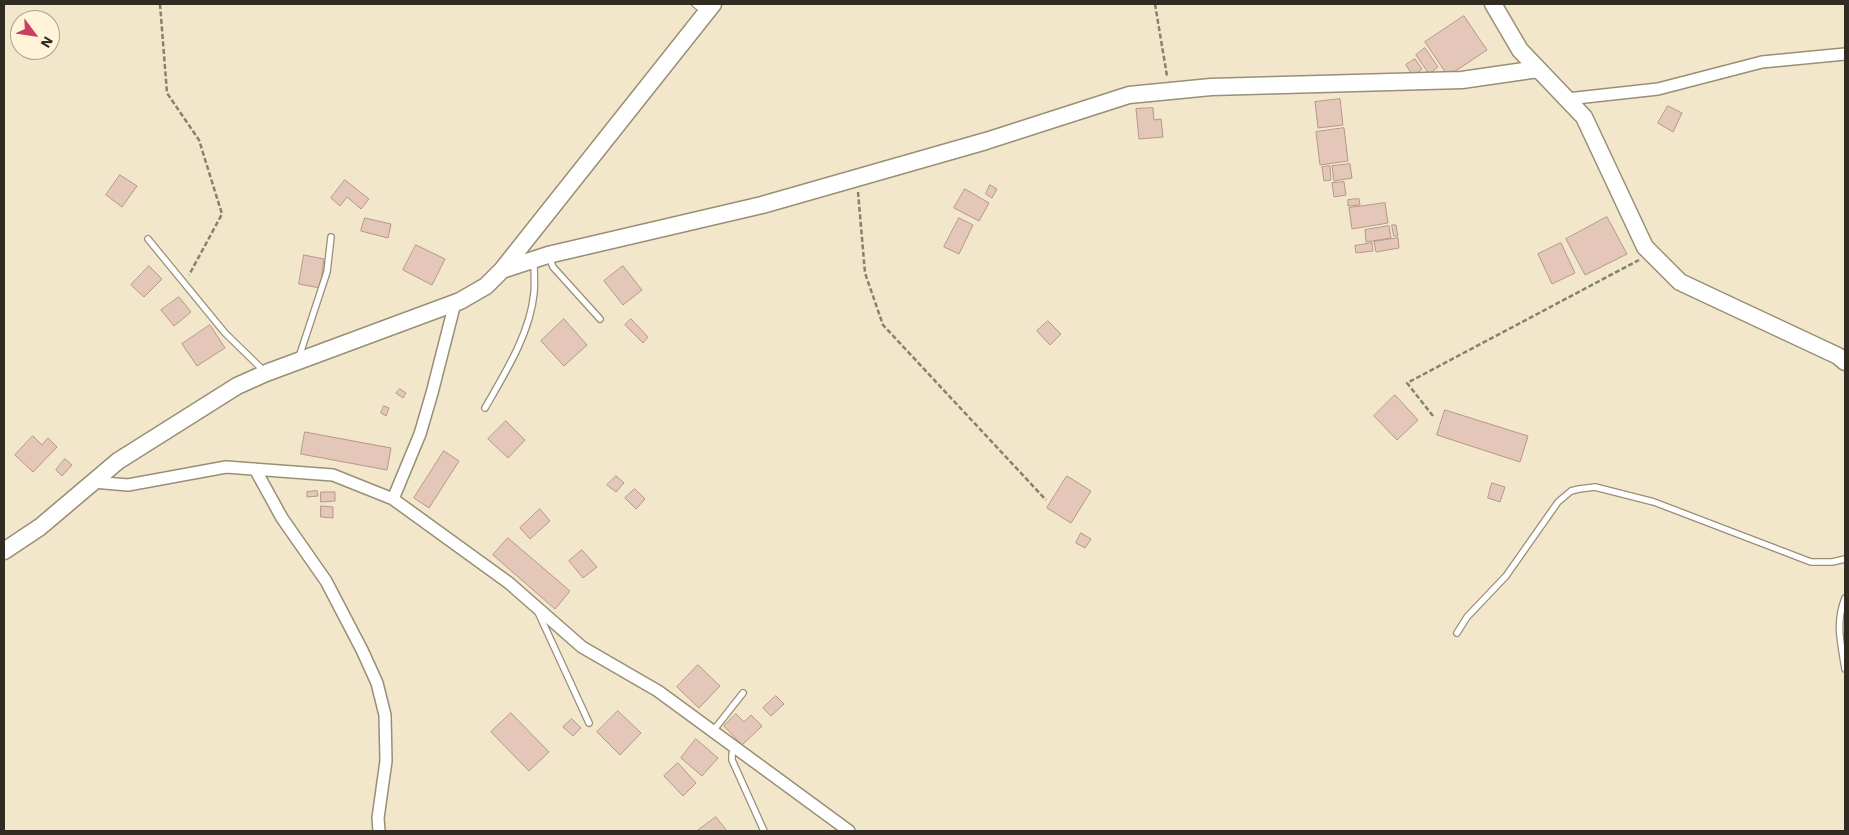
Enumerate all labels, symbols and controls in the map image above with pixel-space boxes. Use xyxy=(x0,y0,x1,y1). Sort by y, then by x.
north arrow xyxy=(10,10,60,60)
text: N xyxy=(37,34,57,51)

